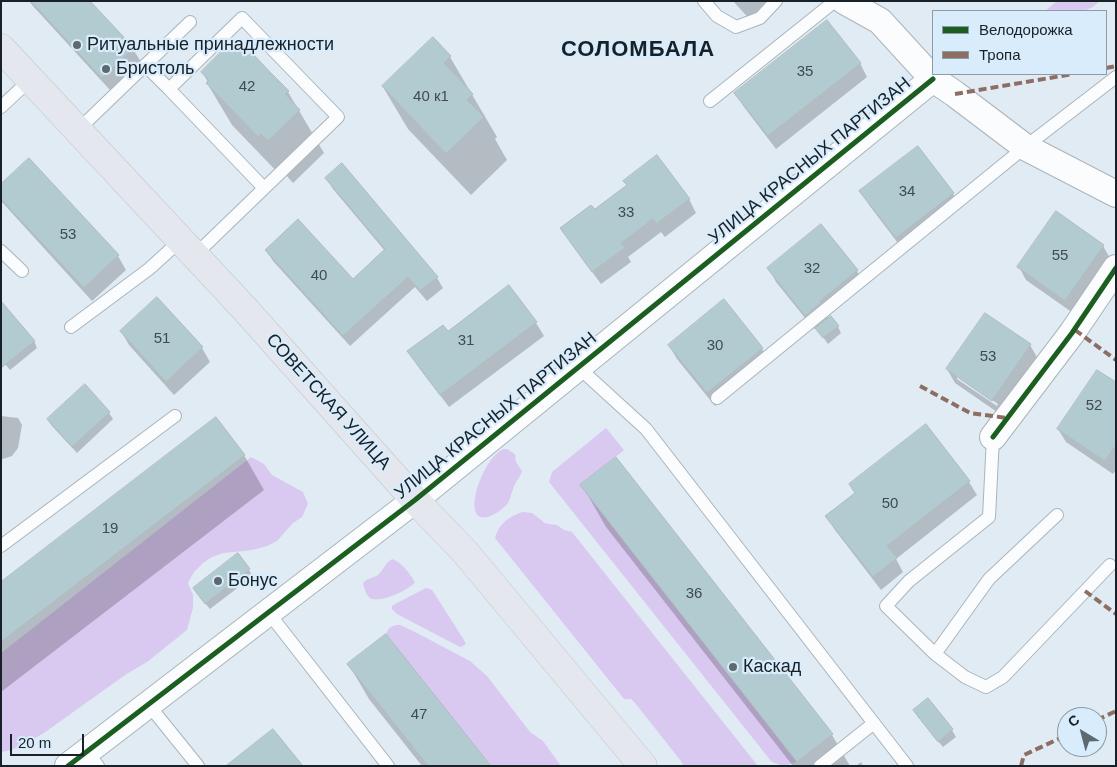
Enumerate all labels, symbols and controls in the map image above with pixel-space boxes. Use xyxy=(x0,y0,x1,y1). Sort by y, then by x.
legend xyxy=(932,10,1107,75)
text: Велодорожка xyxy=(979,21,1073,38)
place label: Ритуальные принадлежности xyxy=(87,34,334,56)
district label: СОЛОМБАЛА xyxy=(560,37,716,63)
marker: Ритуальные принадлежности xyxy=(71,39,83,51)
text: Тропа xyxy=(979,46,1020,63)
place label: Бристоль xyxy=(116,58,194,80)
marker: Бристоль xyxy=(100,63,112,75)
house number: 35 xyxy=(797,63,813,81)
street label: УЛИЦА КРАСНЫХ ПАРТИЗАН xyxy=(705,73,915,249)
house number: 42 xyxy=(239,78,255,96)
house number: 40 к1 xyxy=(413,88,449,106)
house number: 34 xyxy=(899,183,915,201)
house number: 33 xyxy=(618,204,634,222)
house number: 53 xyxy=(60,226,76,244)
house number: 55 xyxy=(1052,247,1068,265)
house number: 32 xyxy=(804,260,820,278)
house number: 40 xyxy=(311,267,327,285)
street label: УЛИЦА КРАСНЫХ ПАРТИЗАН xyxy=(391,328,601,504)
street label: СОВЕТСКАЯ УЛИЦА xyxy=(261,329,395,475)
house number: 51 xyxy=(154,330,170,348)
house number: 31 xyxy=(458,332,474,350)
house number: 30 xyxy=(707,337,723,355)
house number: 53 xyxy=(980,348,996,366)
house number: 52 xyxy=(1086,397,1102,415)
house number: 50 xyxy=(882,495,898,513)
house number: 19 xyxy=(102,520,118,538)
place label: Бонус xyxy=(228,570,278,592)
marker: Бонус xyxy=(212,575,224,587)
house number: 36 xyxy=(686,585,702,603)
place label: Каскад xyxy=(743,656,801,678)
marker: Каскад xyxy=(727,661,739,673)
house number: 47 xyxy=(411,706,427,724)
north arrow xyxy=(1057,707,1107,757)
text: С xyxy=(1065,711,1082,730)
scale bar xyxy=(12,724,86,756)
text: 20 m xyxy=(18,734,51,751)

